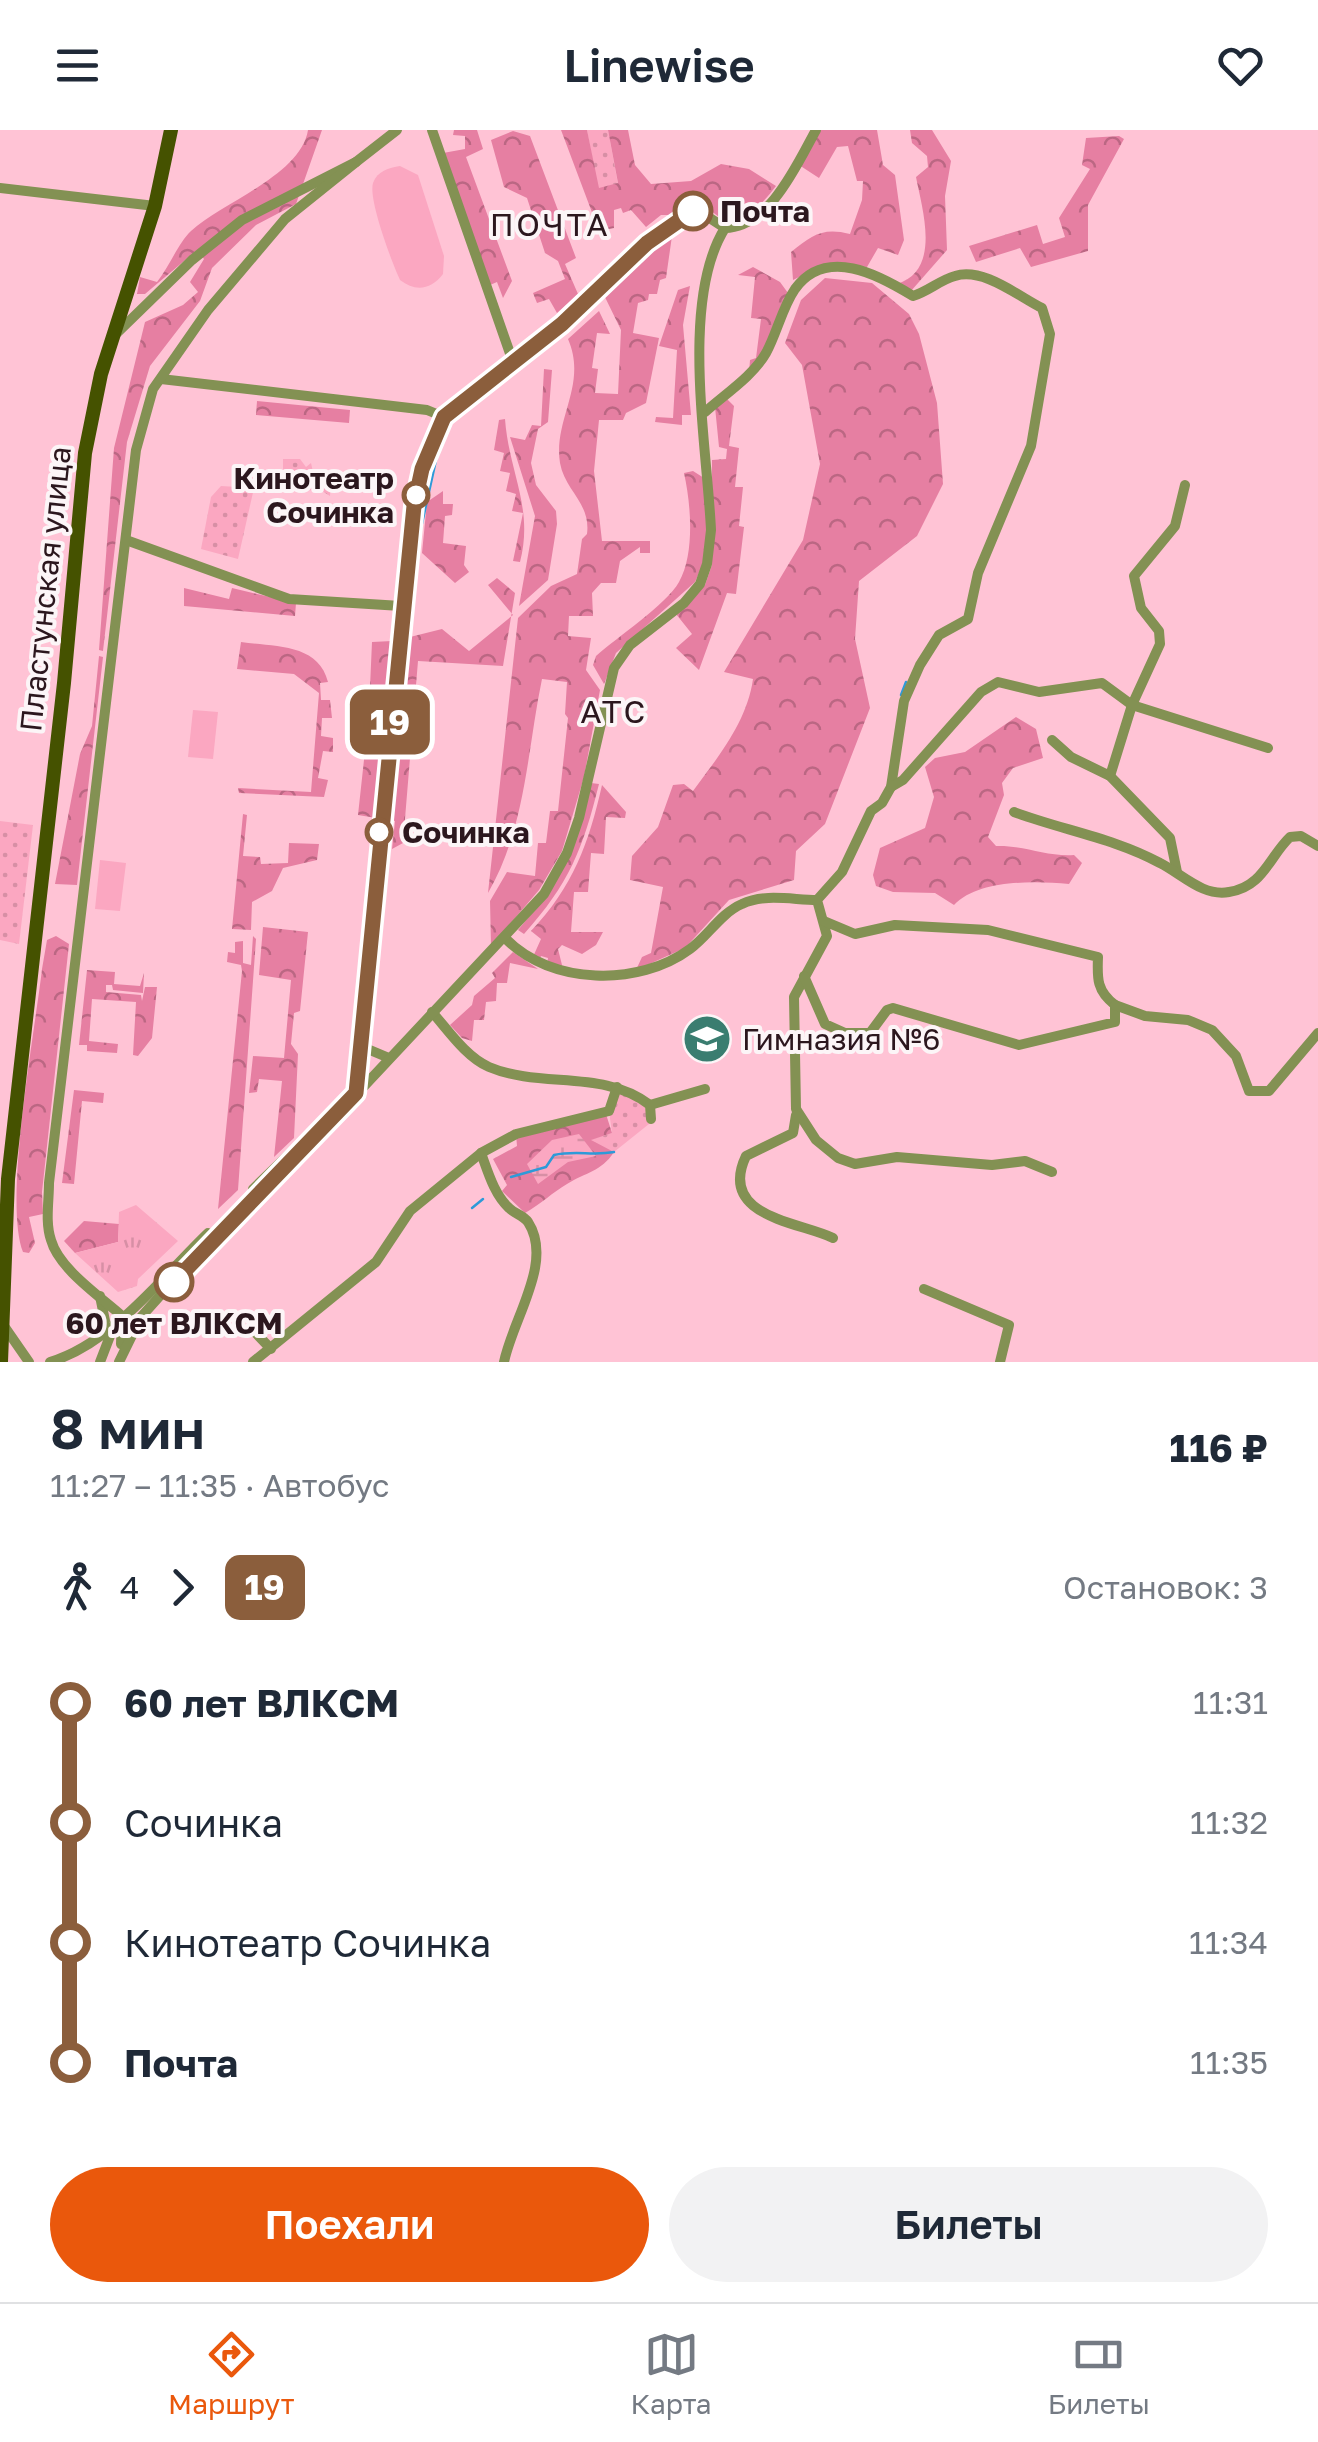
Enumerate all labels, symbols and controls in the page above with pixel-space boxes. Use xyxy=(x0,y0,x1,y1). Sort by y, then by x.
icon: menu xyxy=(50,38,105,93)
text: Linewise xyxy=(563,38,755,92)
icon: heart xyxy=(1213,38,1268,93)
marker: Почта xyxy=(674,192,712,230)
place label: Почта xyxy=(720,193,810,229)
district label: ПОЧТА xyxy=(490,205,610,243)
street label: Пластунская улица xyxy=(12,445,78,733)
place label: Кинотеатр Сочинка xyxy=(234,460,394,530)
marker: Кинотеатр Сочинка xyxy=(403,482,429,508)
line badge: 19 xyxy=(345,690,435,754)
district label: АТС xyxy=(580,692,648,730)
text: 19 xyxy=(370,701,410,743)
place label: Сочинка xyxy=(402,814,530,850)
marker: Сочинка xyxy=(366,819,392,845)
school or university icon: Гимназия №6 xyxy=(681,1013,733,1065)
place label: Гимназия №6 xyxy=(742,1021,940,1057)
marker: 60 лет ВЛКСМ xyxy=(155,1263,193,1301)
place label: 60 лет ВЛКСМ xyxy=(65,1305,283,1341)
text: 8 мин xyxy=(50,1395,205,1461)
text: 116 ₽ xyxy=(1170,1425,1268,1470)
text: 11:27 – 11:35 · Автобус xyxy=(50,1466,390,1504)
icon: walk xyxy=(50,1560,105,1615)
icon: forward xyxy=(155,1560,210,1615)
text: 19 xyxy=(245,1566,285,1608)
text: 4 xyxy=(120,1568,140,1606)
text: Остановок: 3 xyxy=(1063,1568,1268,1606)
text: 60 лет ВЛКСМ xyxy=(124,1680,399,1725)
text: 11:31 xyxy=(1193,1683,1268,1721)
text: Сочинка xyxy=(124,1800,283,1845)
text: 11:32 xyxy=(1190,1803,1268,1841)
text: Кинотеатр Сочинка xyxy=(124,1920,491,1965)
text: 11:34 xyxy=(1189,1923,1268,1961)
text: Почта xyxy=(124,2040,238,2085)
text: 11:35 xyxy=(1190,2043,1268,2081)
button: Поехали xyxy=(50,2167,649,2282)
button: Билеты xyxy=(669,2167,1268,2282)
tab: Маршрут xyxy=(168,2327,294,2420)
tab: Карта xyxy=(631,2327,712,2420)
tab: Билеты xyxy=(1048,2327,1150,2420)

